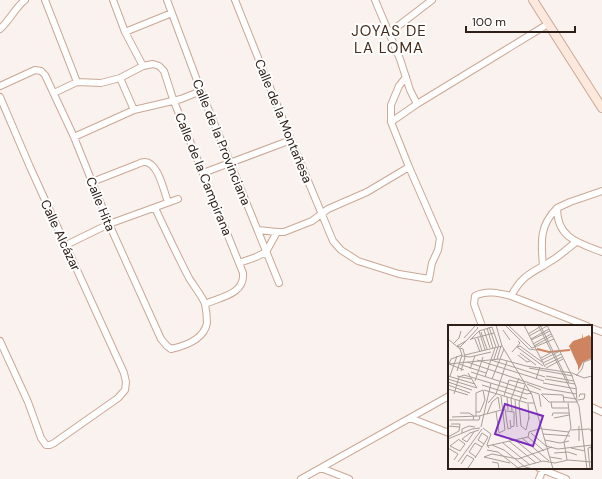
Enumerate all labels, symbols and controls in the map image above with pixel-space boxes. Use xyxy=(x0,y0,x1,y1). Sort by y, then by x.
scale bar xyxy=(466,8,575,34)
text: 100 m xyxy=(472,14,506,30)
district label: JOYAS DE LA LOMA xyxy=(351,21,427,58)
street label: Calle de la Montañesa xyxy=(251,57,316,186)
street label: Calle de la Provinciana xyxy=(188,77,255,208)
street label: Calle de la Campirana xyxy=(171,110,236,238)
street label: Calle Hita xyxy=(82,174,119,234)
street label: Calle Alcázar xyxy=(37,197,85,274)
inset map xyxy=(448,325,592,469)

